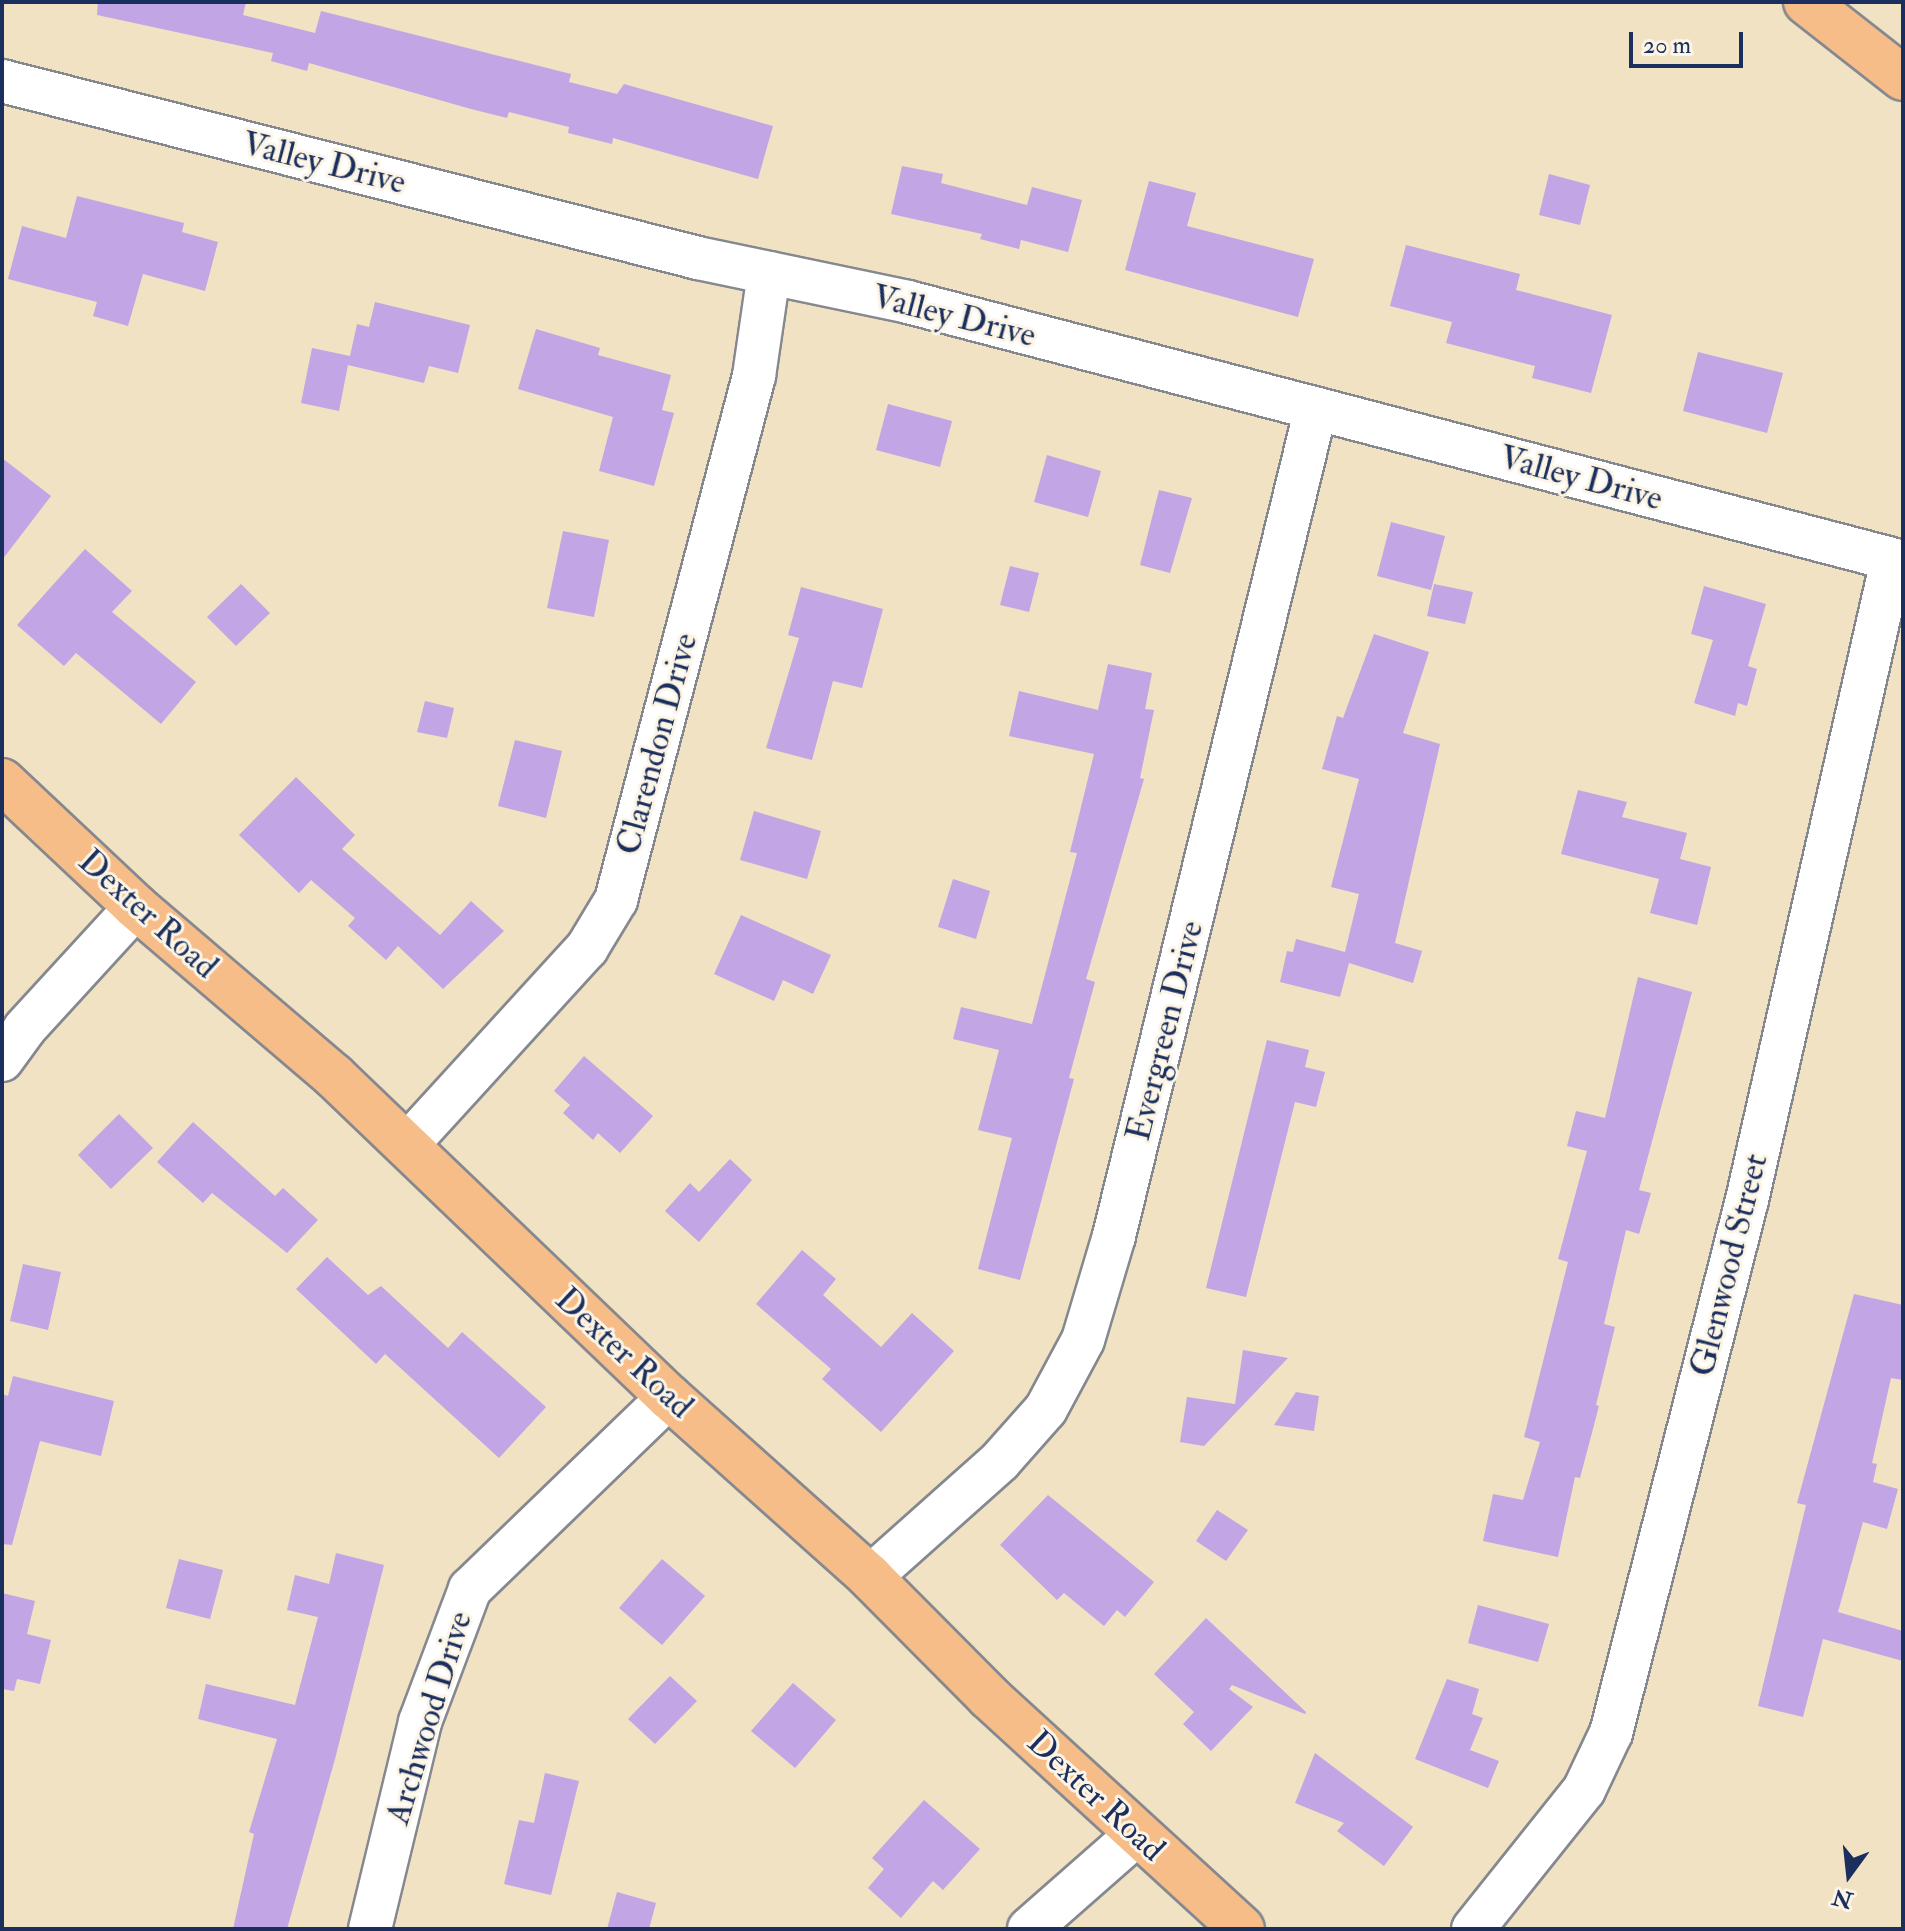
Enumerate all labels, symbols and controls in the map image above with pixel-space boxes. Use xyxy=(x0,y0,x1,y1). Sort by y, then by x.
scale bar xyxy=(1633,16,1747,66)
text: 20 m xyxy=(1643,30,1691,61)
street label: Valley Drive xyxy=(238,123,410,203)
street label: Valley Drive xyxy=(868,276,1040,356)
street label: Valley Drive xyxy=(1495,437,1667,519)
street label: Clarendon Drive xyxy=(608,629,706,859)
street label: Dexter Road xyxy=(70,841,226,987)
street label: Evergreen Drive xyxy=(1118,917,1212,1145)
street label: Glenwood Street xyxy=(1682,1150,1776,1380)
street label: Dexter Road xyxy=(547,1279,701,1427)
street label: Archwood Drive xyxy=(377,1607,481,1829)
street label: Dexter Road xyxy=(1019,1722,1173,1870)
north arrow xyxy=(1809,1835,1889,1915)
text: N xyxy=(1830,1882,1856,1914)

